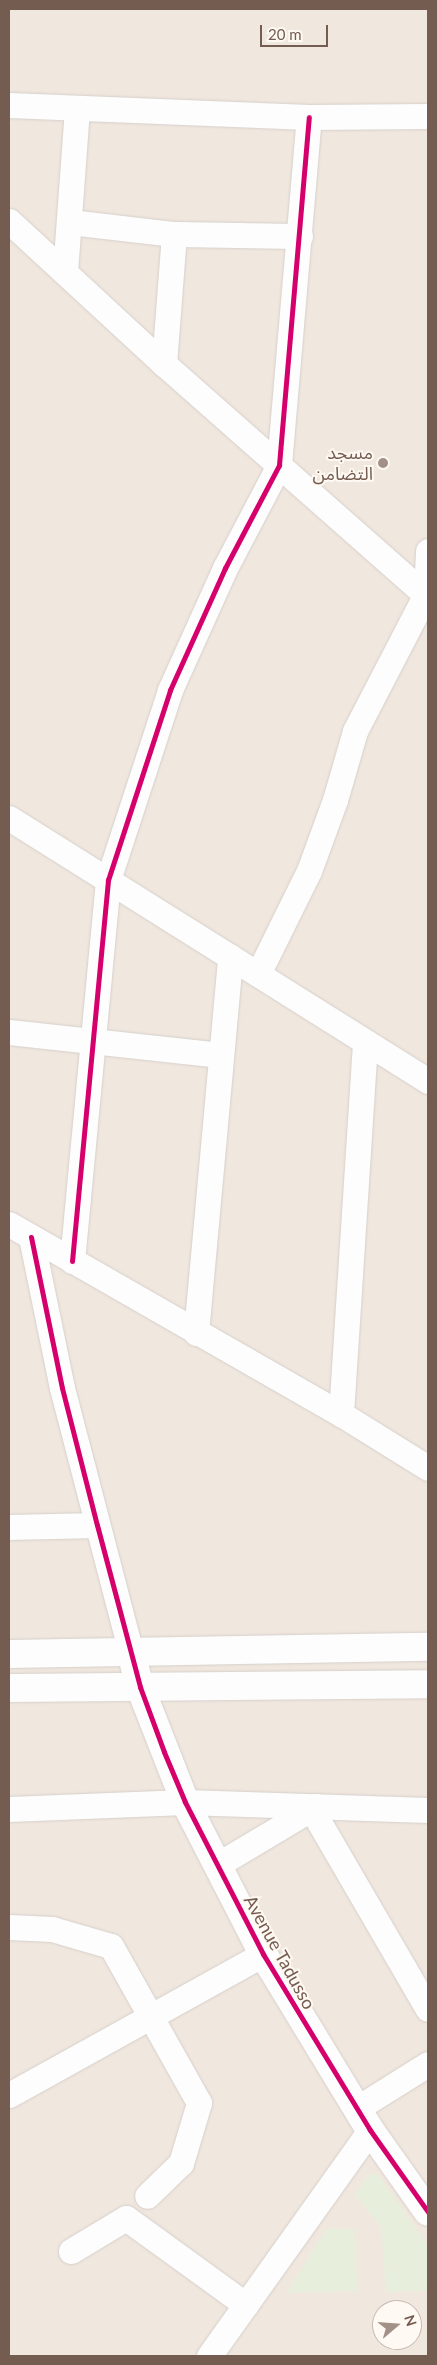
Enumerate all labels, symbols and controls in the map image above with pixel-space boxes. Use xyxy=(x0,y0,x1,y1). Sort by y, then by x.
scale bar xyxy=(262,15,330,47)
text: 20 m xyxy=(268,25,302,43)
place label: مسجد التضامن xyxy=(312,442,373,484)
marker: مسجد التضامن xyxy=(377,457,389,469)
street label: Avenue Tadusso xyxy=(240,1891,320,2013)
north arrow xyxy=(372,2300,422,2350)
text: N xyxy=(401,2313,421,2328)

